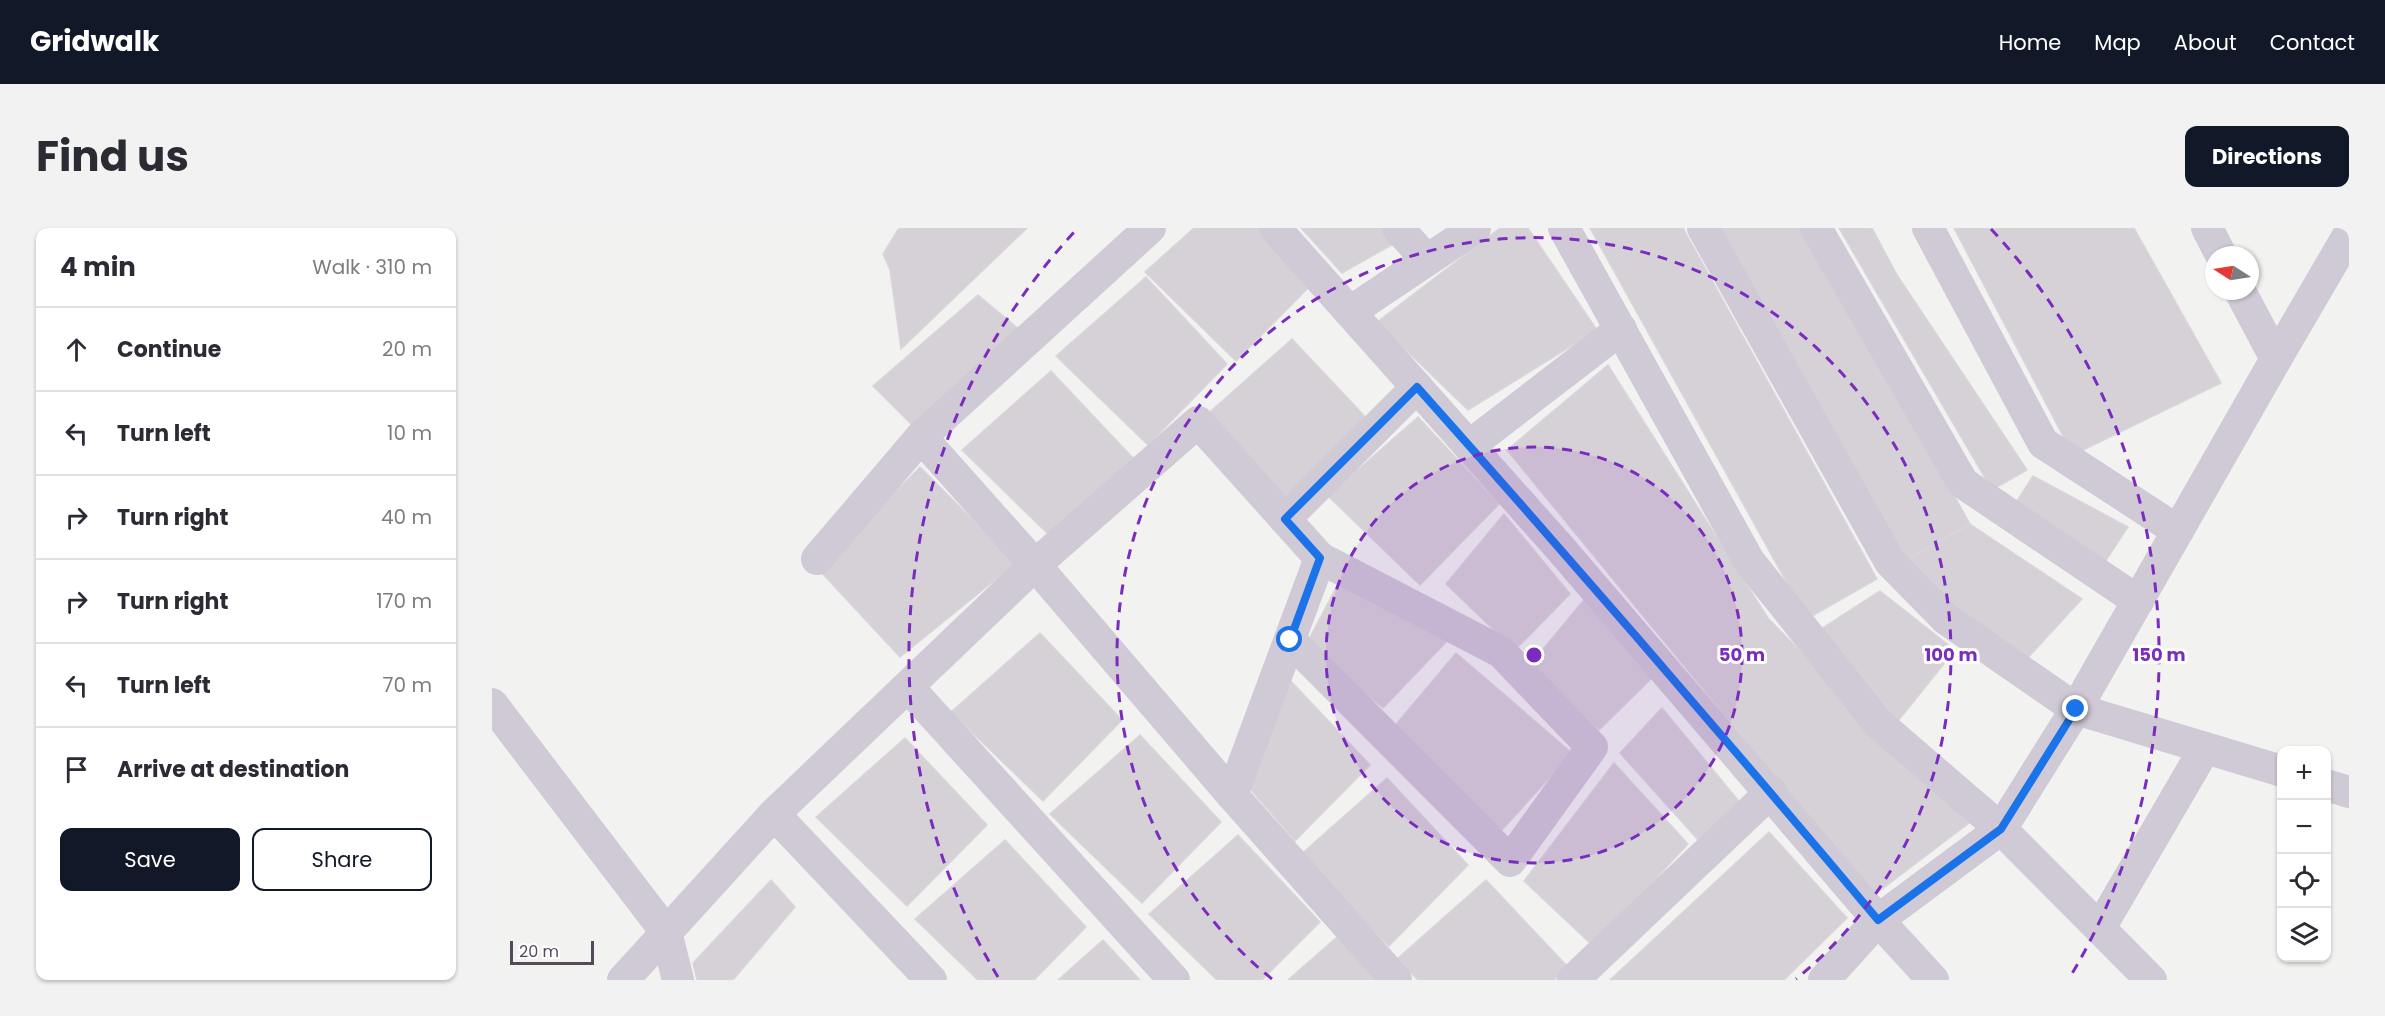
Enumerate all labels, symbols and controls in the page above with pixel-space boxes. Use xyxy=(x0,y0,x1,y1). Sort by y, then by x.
text: Gridwalk xyxy=(30,22,159,61)
text: Home xyxy=(1999,28,2061,57)
text: Map xyxy=(2094,28,2141,57)
text: About xyxy=(2174,28,2237,57)
text: Contact xyxy=(2270,28,2355,57)
button: Directions xyxy=(2185,126,2349,187)
text: Find us xyxy=(36,127,189,186)
north arrow xyxy=(2205,246,2259,300)
text: 4 min xyxy=(60,249,136,285)
text: Walk · 310 m xyxy=(312,253,432,281)
icon: ahead xyxy=(60,333,93,366)
text: Continue xyxy=(117,334,221,365)
text: 20 m xyxy=(382,335,432,363)
icon: left xyxy=(60,417,93,450)
text: Turn left xyxy=(117,418,211,449)
text: 10 m xyxy=(387,419,432,447)
icon: right xyxy=(60,501,93,534)
text: Turn right xyxy=(117,502,228,533)
text: 40 m xyxy=(381,503,432,531)
icon: right xyxy=(60,585,93,618)
text: Turn right xyxy=(117,586,228,617)
text: 170 m xyxy=(376,587,432,615)
route start xyxy=(1276,626,1302,652)
text: 50 m xyxy=(1719,642,1765,667)
text: 100 m xyxy=(1924,642,1978,667)
text: 150 m xyxy=(2132,642,2186,667)
centre of rings xyxy=(1524,645,1544,665)
icon: left xyxy=(60,669,93,702)
text: Turn left xyxy=(117,670,211,701)
text: 70 m xyxy=(383,671,432,699)
route end xyxy=(2062,695,2088,721)
map controls xyxy=(2277,746,2331,962)
button: + xyxy=(2277,746,2331,800)
icon: arrive xyxy=(60,753,93,786)
text: Arrive at destination xyxy=(117,754,349,785)
button: − xyxy=(2277,800,2331,854)
button: Save xyxy=(60,828,240,891)
button: Share xyxy=(252,828,432,891)
button: locate xyxy=(2277,854,2331,908)
button: layers xyxy=(2277,908,2331,962)
scale bar xyxy=(510,938,594,966)
text: 20 m xyxy=(519,940,559,963)

